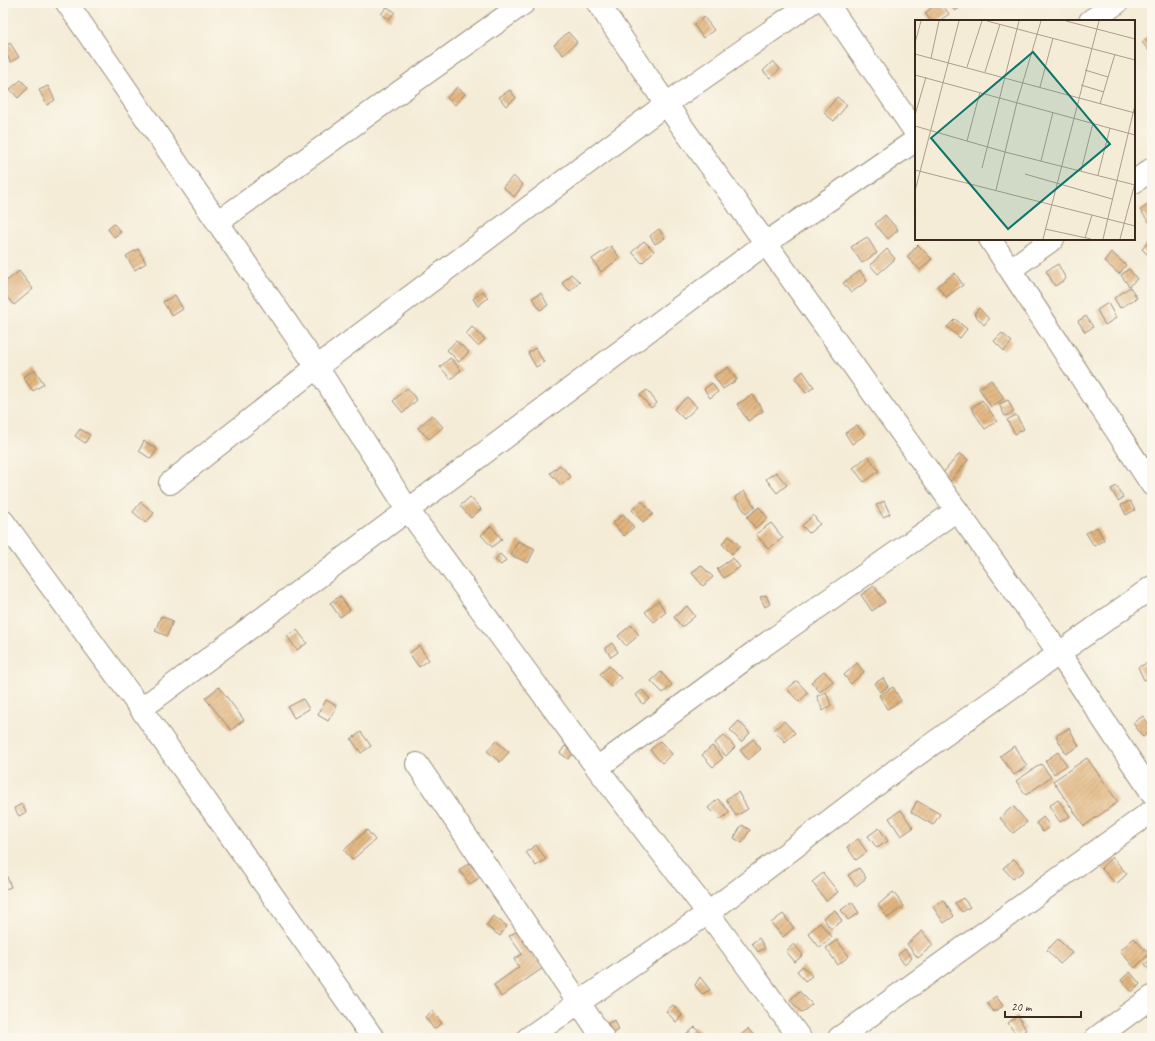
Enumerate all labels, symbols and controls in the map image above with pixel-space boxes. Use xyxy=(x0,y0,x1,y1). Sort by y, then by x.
inset map xyxy=(915,20,1135,240)
scale bar xyxy=(1005,993,1081,1019)
text: 20 m xyxy=(1011,999,1033,1015)

